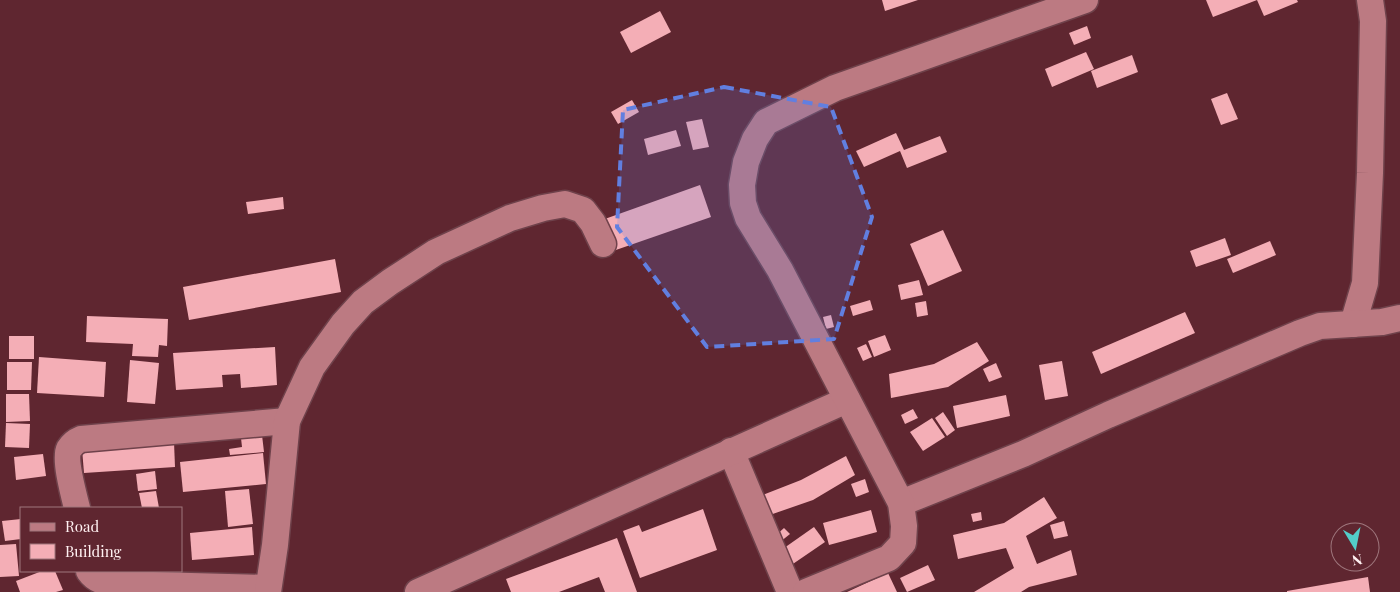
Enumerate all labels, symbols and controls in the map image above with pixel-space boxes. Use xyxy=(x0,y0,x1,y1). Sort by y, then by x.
legend xyxy=(20,507,182,572)
text: Road xyxy=(65,516,99,536)
north arrow xyxy=(1330,522,1380,572)
text: Building xyxy=(65,541,122,561)
text: N xyxy=(1351,550,1364,571)

